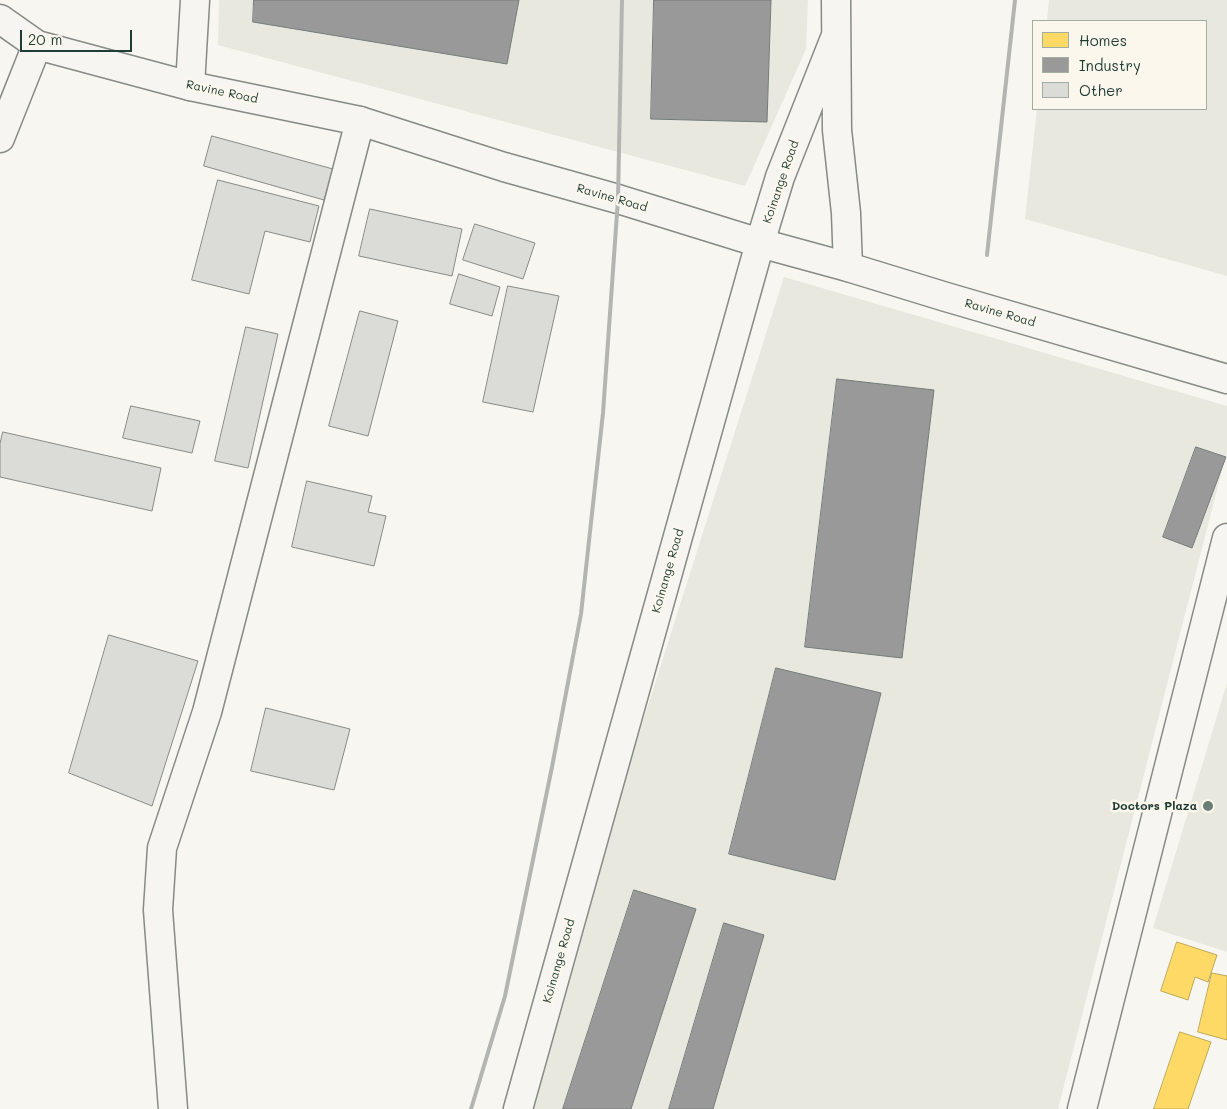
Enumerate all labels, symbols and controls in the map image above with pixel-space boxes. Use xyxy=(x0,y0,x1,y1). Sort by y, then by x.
scale bar xyxy=(22,20,135,52)
legend xyxy=(1032,20,1207,110)
text: 20 m xyxy=(28,29,62,49)
text: Homes xyxy=(1079,30,1127,50)
text: Industry xyxy=(1079,55,1141,75)
street label: Ravine Road xyxy=(185,77,259,107)
text: Other xyxy=(1079,80,1123,100)
street label: Koinange Road xyxy=(760,139,802,225)
street label: Ravine Road xyxy=(575,181,649,215)
street label: Ravine Road xyxy=(963,296,1037,330)
street label: Koinange Road xyxy=(649,527,687,615)
place label: Doctors Plaza xyxy=(1112,799,1197,813)
marker: Doctors Plaza xyxy=(1201,799,1215,813)
street label: Koinange Road xyxy=(540,917,578,1005)

